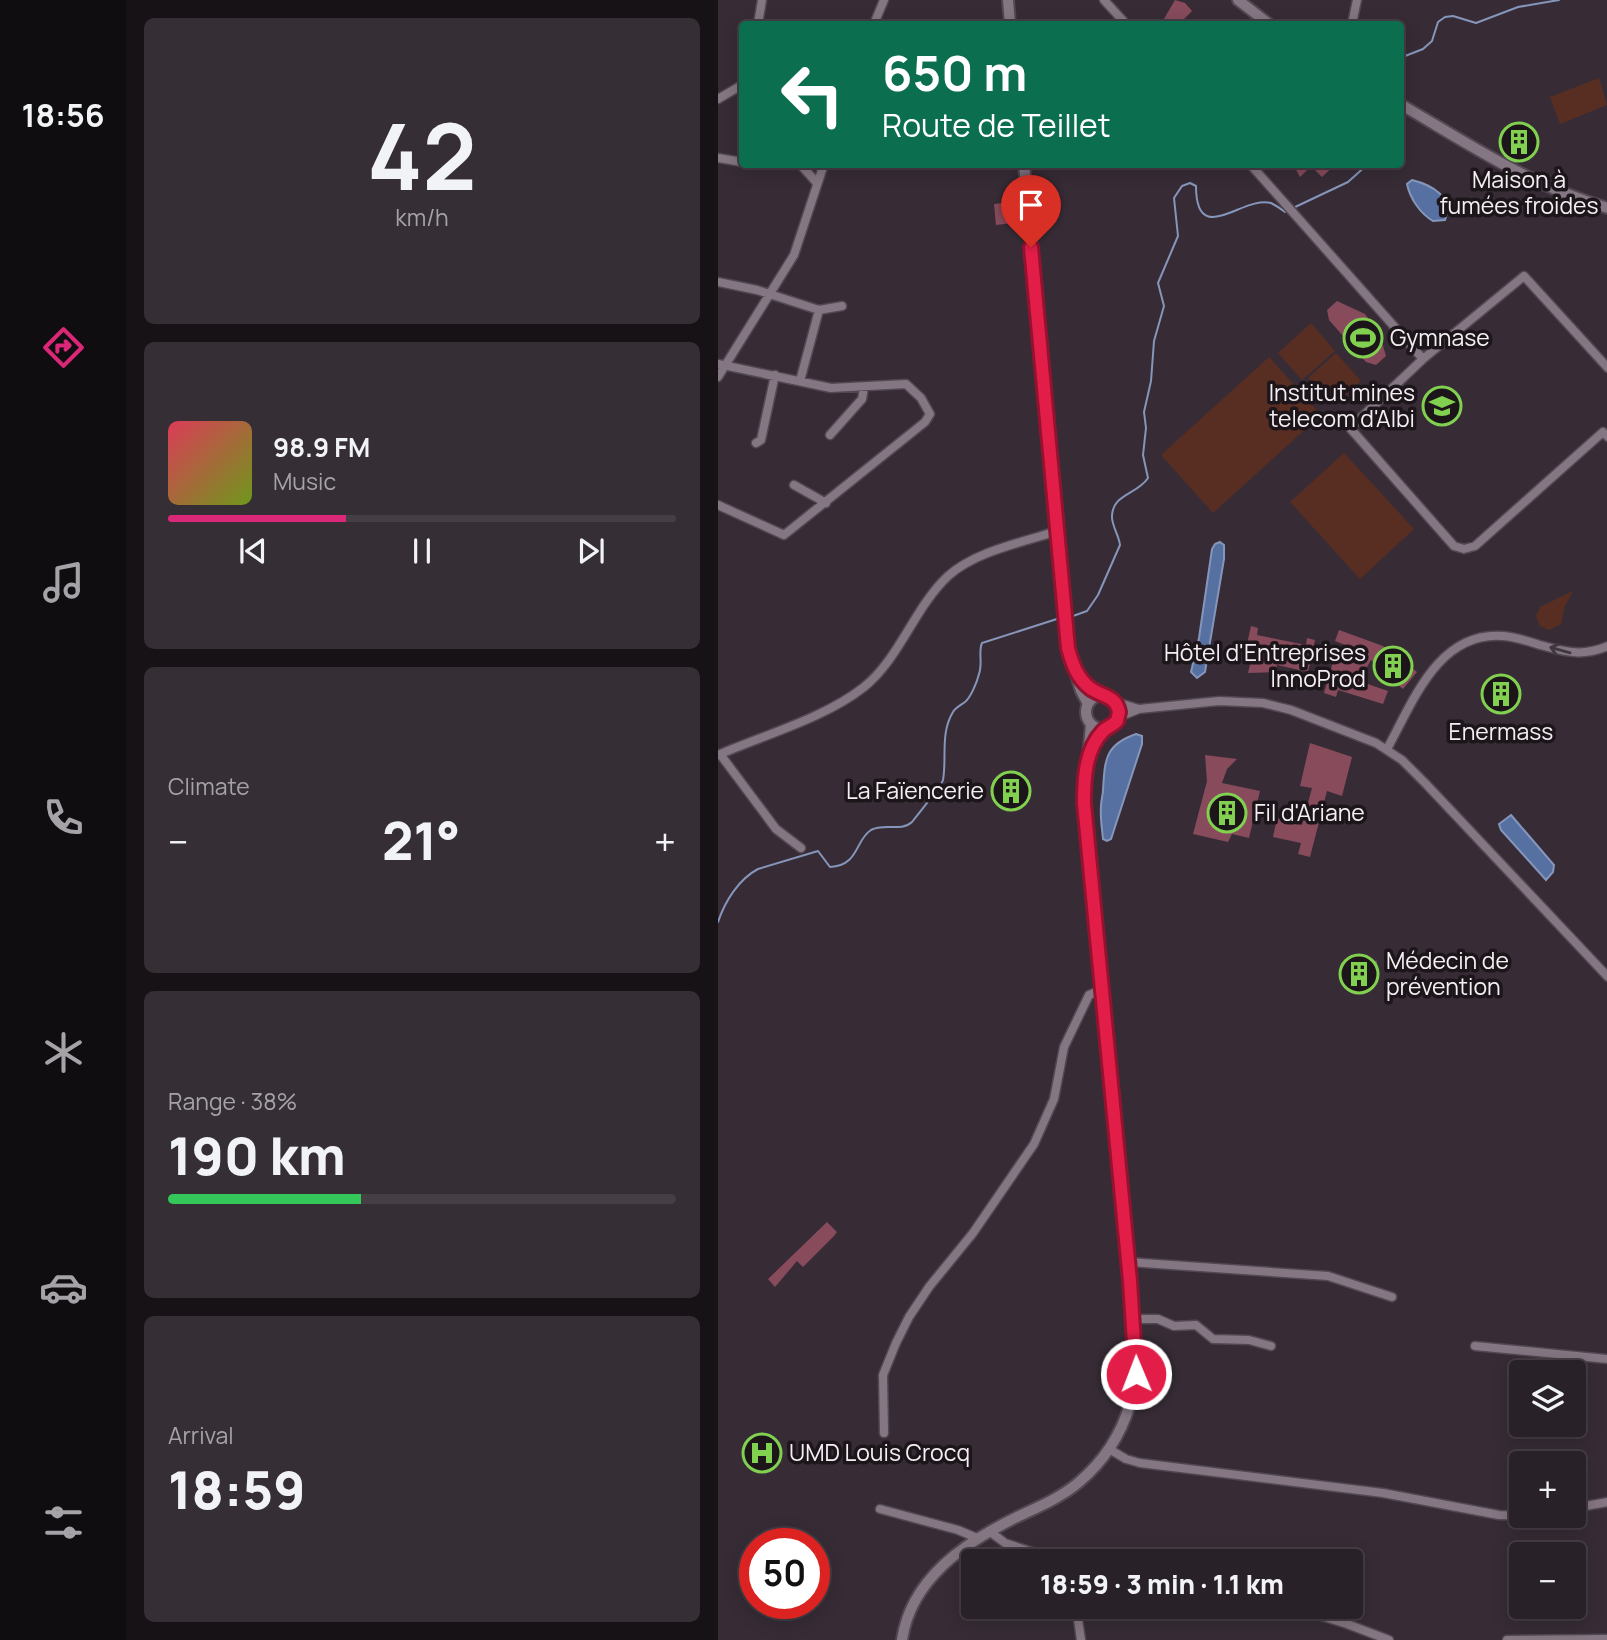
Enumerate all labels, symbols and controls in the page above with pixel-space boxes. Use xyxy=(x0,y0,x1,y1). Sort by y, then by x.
text: 650 m xyxy=(882,39,1027,106)
icon: left xyxy=(767,49,858,140)
text: 18:56 xyxy=(21,93,105,137)
text: 42 xyxy=(367,93,477,217)
text: Route de Teillet xyxy=(882,103,1111,147)
building icon: Maison à fumées froides xyxy=(1498,121,1540,163)
place label: Maison à fumées froides xyxy=(1439,163,1599,221)
pin xyxy=(1001,175,1061,247)
icon: arrive xyxy=(1012,186,1050,224)
text: km/h xyxy=(395,201,449,233)
sports icon: Gymnase xyxy=(1342,317,1384,359)
place label: Gymnase xyxy=(1390,321,1490,353)
icon: directions xyxy=(39,323,88,372)
place label: Institut mines telecom d'Albi xyxy=(1269,376,1415,434)
school or university icon: Institut mines telecom d'Albi xyxy=(1421,385,1463,427)
text: 98.9 FM xyxy=(273,429,370,465)
text: Music xyxy=(273,465,336,497)
icon: previous xyxy=(234,532,272,570)
icon: pause xyxy=(403,532,441,570)
icon: next xyxy=(572,532,610,570)
icon: music xyxy=(39,558,88,607)
place label: Hôtel d'Entreprises InnoProd xyxy=(1164,636,1366,694)
one-way arrow xyxy=(1549,643,1571,656)
building icon: Hôtel d'Entreprises InnoProd xyxy=(1372,645,1414,687)
building icon: Enermass xyxy=(1480,673,1522,715)
place label: Enermass xyxy=(1449,715,1553,747)
text: Climate xyxy=(168,770,250,802)
building icon: La Faïencerie xyxy=(990,770,1032,812)
place label: La Faïencerie xyxy=(846,774,984,806)
building icon: Fil d'Ariane xyxy=(1206,792,1248,834)
icon: phone xyxy=(39,793,88,842)
place label: Fil d'Ariane xyxy=(1254,796,1365,828)
text: 21° xyxy=(382,805,461,876)
text: − xyxy=(168,815,189,867)
text: + xyxy=(654,815,676,867)
place label: Médecin de prévention xyxy=(1386,944,1509,1002)
building icon: Médecin de prévention xyxy=(1338,953,1380,995)
icon: climate xyxy=(39,1028,88,1077)
text: Range · 38% xyxy=(168,1085,297,1117)
text: 190 km xyxy=(168,1120,346,1191)
icon: car xyxy=(39,1263,88,1312)
position arrow xyxy=(1099,1337,1173,1411)
map controls xyxy=(1509,1360,1586,1619)
button: layers xyxy=(1509,1360,1586,1437)
text: Arrival xyxy=(168,1419,234,1451)
hospital icon: UMD Louis Crocq xyxy=(741,1432,783,1474)
place label: UMD Louis Crocq xyxy=(789,1436,970,1468)
button: + xyxy=(1509,1451,1586,1528)
text: 18:59 xyxy=(168,1454,306,1525)
icon: filters xyxy=(39,1498,88,1547)
speed limit sign: 50 xyxy=(739,1528,830,1619)
button: − xyxy=(1509,1542,1586,1619)
text: 18:59 · 3 min · 1.1 km xyxy=(1040,1566,1284,1602)

